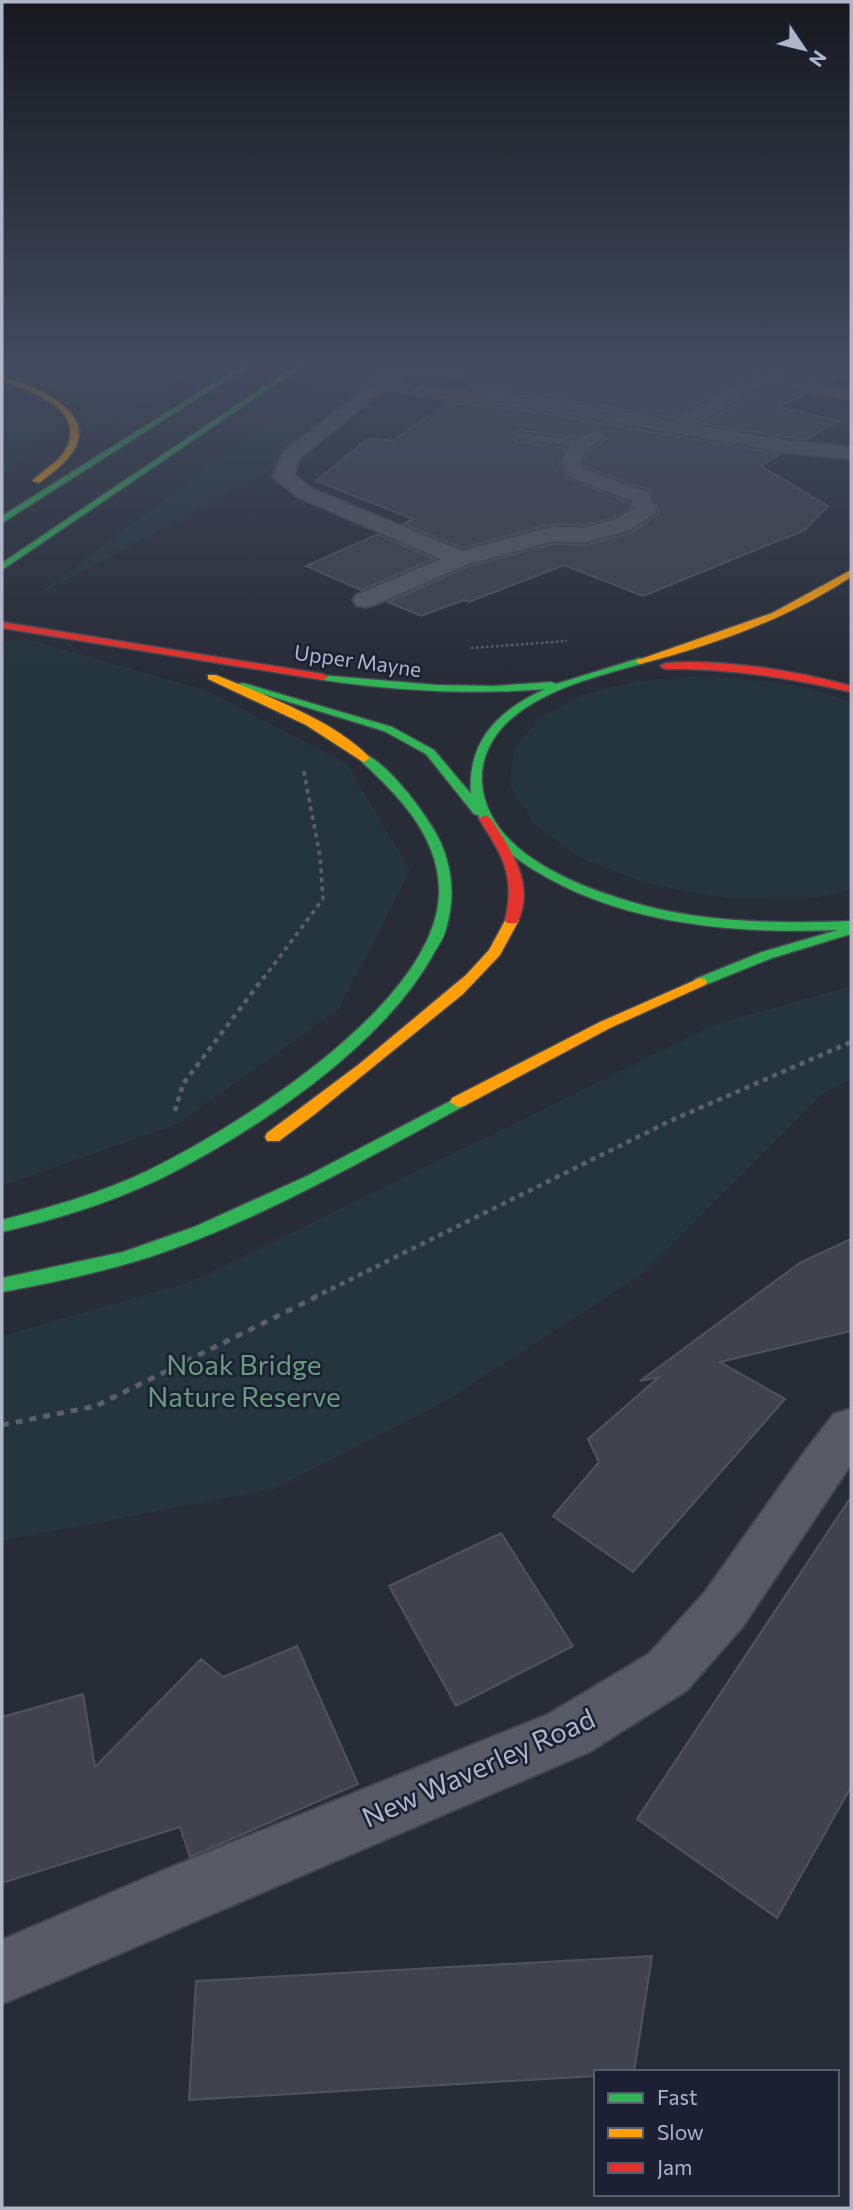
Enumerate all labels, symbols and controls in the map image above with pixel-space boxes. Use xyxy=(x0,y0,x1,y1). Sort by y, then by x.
north arrow xyxy=(769,14,839,84)
text: N xyxy=(805,47,832,71)
street label: Upper Mayne xyxy=(293,639,423,681)
park label: Noak Bridge Nature Reserve xyxy=(147,1347,341,1413)
street label: New Waverley Road xyxy=(356,1700,600,1834)
legend xyxy=(594,2070,839,2196)
text: Fast xyxy=(657,2084,698,2109)
text: Slow xyxy=(657,2119,704,2144)
text: Jam xyxy=(657,2154,692,2179)

